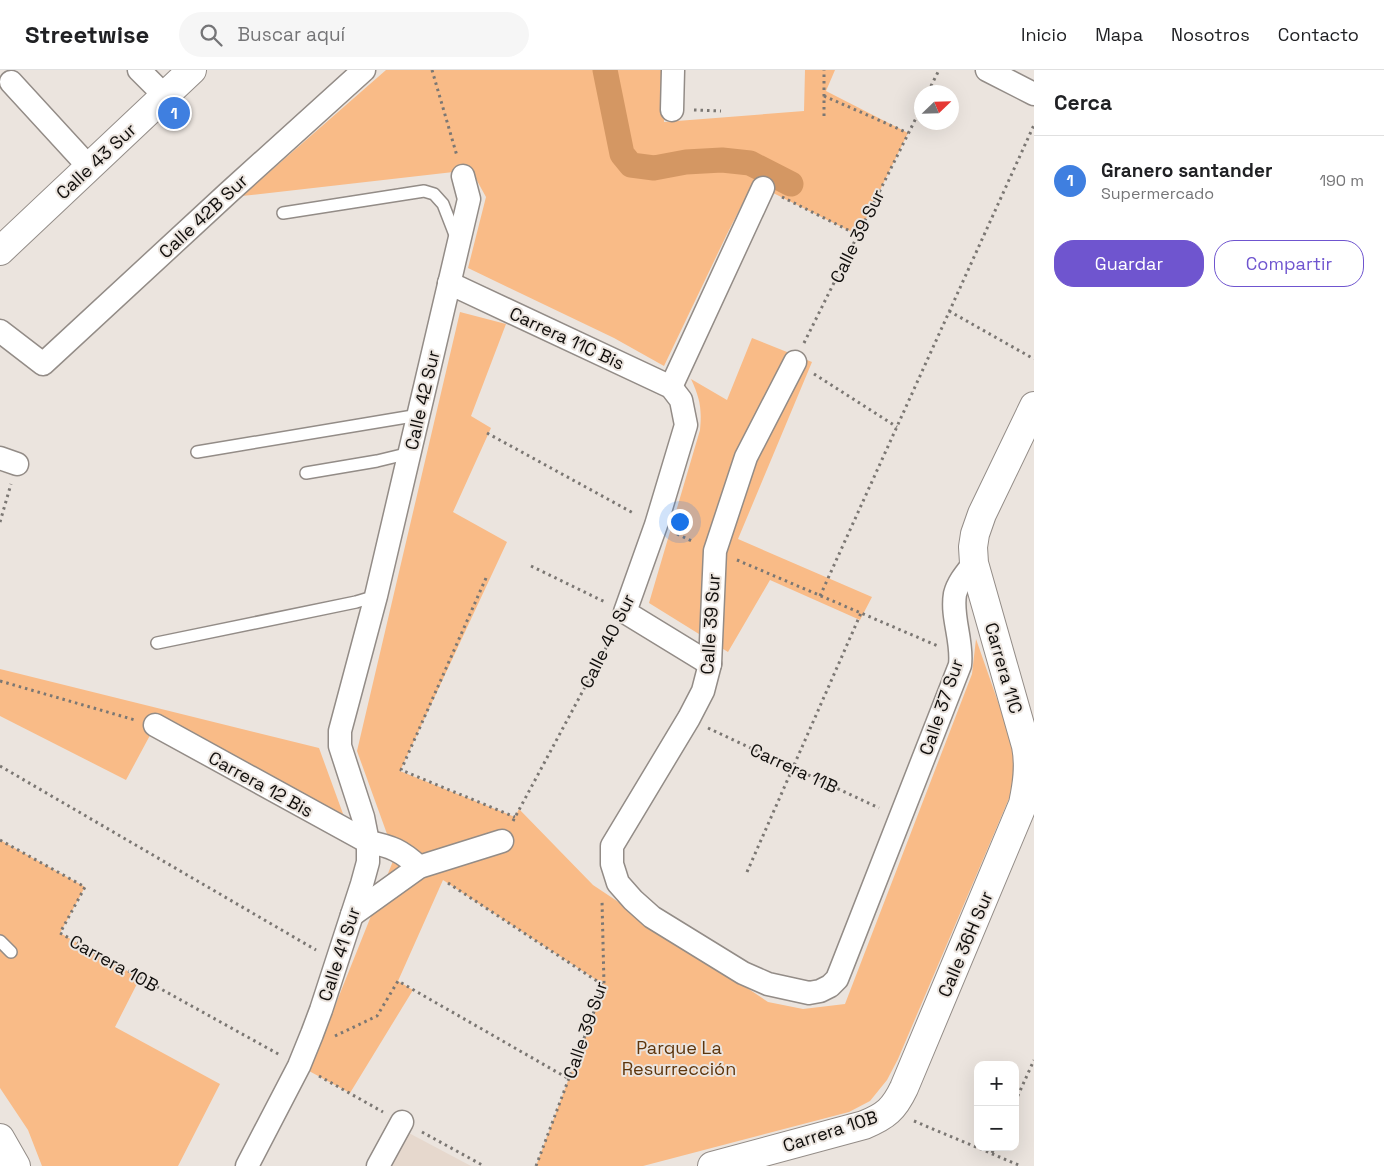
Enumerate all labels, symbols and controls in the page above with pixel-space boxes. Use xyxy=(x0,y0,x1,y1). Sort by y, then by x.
search box xyxy=(179,12,529,57)
text: Streetwise xyxy=(25,19,149,50)
icon: search xyxy=(197,21,225,49)
text: Buscar aquí xyxy=(237,22,345,47)
text: Inicio xyxy=(1021,23,1067,46)
text: Mapa xyxy=(1095,23,1143,46)
text: Nosotros xyxy=(1171,23,1250,46)
text: Contacto xyxy=(1278,23,1359,46)
north arrow xyxy=(914,85,959,130)
text: Cerca xyxy=(1054,89,1112,116)
pin: 1 xyxy=(158,94,190,132)
street label: Calle 43 Sur xyxy=(51,118,141,204)
text: Granero santander xyxy=(1101,158,1272,183)
street label: Calle 42B Sur xyxy=(154,169,252,263)
text: 1 xyxy=(1066,170,1074,191)
text: 190 m xyxy=(1319,170,1364,191)
text: Supermercado xyxy=(1101,183,1214,204)
street label: Calle 39 Sur xyxy=(824,185,890,287)
button: Guardar xyxy=(1054,240,1204,287)
button: Compartir xyxy=(1214,240,1364,287)
street label: Carrera 11C Bis xyxy=(506,301,628,375)
street label: Calle 42 Sur xyxy=(399,348,445,452)
your location xyxy=(667,509,693,535)
street label: Calle 39 Sur xyxy=(695,572,725,675)
street label: Calle 40 Sur xyxy=(574,590,640,692)
street label: Carrera 11C xyxy=(980,620,1028,716)
street label: Calle 37 Sur xyxy=(914,656,968,758)
street label: Carrera 11B xyxy=(746,738,842,798)
street label: Carrera 12 Bis xyxy=(205,746,317,822)
street label: Calle 36H Sur xyxy=(932,887,998,1001)
street label: Calle 41 Sur xyxy=(313,904,365,1004)
street label: Carrera 10B xyxy=(65,929,163,997)
street label: Calle 39 Sur xyxy=(558,978,612,1082)
park label: Parque La Resurrección xyxy=(622,1036,736,1080)
map controls xyxy=(974,1061,1019,1151)
button: + xyxy=(974,1061,1019,1106)
street label: Carrera 10B xyxy=(780,1105,880,1157)
button: − xyxy=(974,1106,1019,1151)

